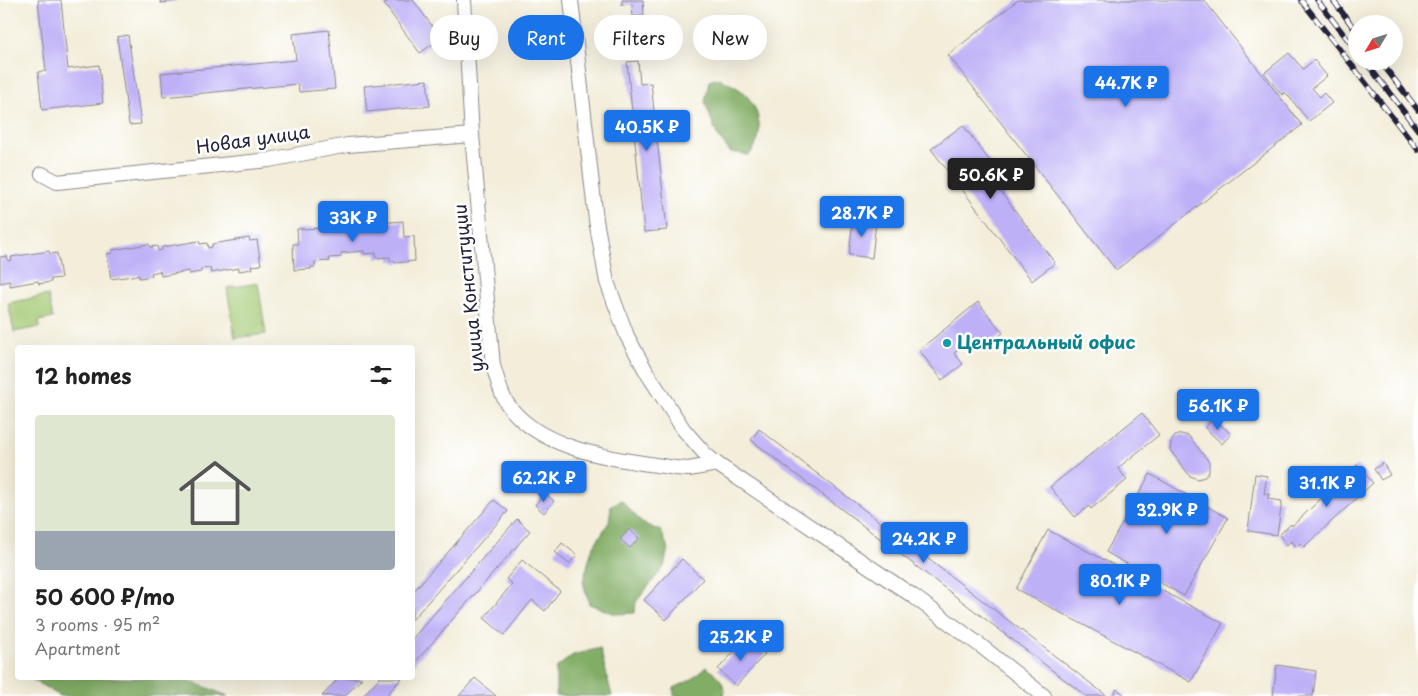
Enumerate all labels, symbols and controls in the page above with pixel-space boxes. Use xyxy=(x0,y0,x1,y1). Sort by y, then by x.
chip: Buy xyxy=(430,15,498,60)
chip: Rent xyxy=(508,15,584,60)
chip: Filters xyxy=(594,15,683,60)
chip: New xyxy=(693,15,767,60)
north arrow xyxy=(1348,15,1402,70)
map controls xyxy=(1348,15,1403,70)
pin: 44.7K ₽ xyxy=(1080,66,1172,108)
text: 44.7K ₽ xyxy=(1095,70,1157,94)
pin: 40.5K ₽ xyxy=(601,110,693,152)
text: 40.5K ₽ xyxy=(615,114,679,138)
street label: Новая улица xyxy=(194,117,312,160)
pin: 50.6K ₽ xyxy=(945,158,1037,200)
text: 50.6K ₽ xyxy=(959,162,1023,186)
pin: 28.7K ₽ xyxy=(816,196,908,238)
pin: 33K ₽ xyxy=(318,200,388,243)
text: 28.7K ₽ xyxy=(831,200,893,224)
street label: улица Конституции xyxy=(445,203,490,374)
text: 33K ₽ xyxy=(329,205,377,229)
place label: Центральный офис xyxy=(957,328,1136,355)
marker: Центральный офис xyxy=(941,337,953,349)
text: 12 homes xyxy=(35,359,132,391)
icon: filters xyxy=(367,361,395,389)
pin: 56.1K ₽ xyxy=(1172,388,1264,431)
text: 56.1K ₽ xyxy=(1188,393,1248,417)
icon: home xyxy=(170,448,260,538)
pin: 62.2K ₽ xyxy=(498,460,590,503)
text: 62.2K ₽ xyxy=(512,465,576,489)
pin: 31.1K ₽ xyxy=(1281,466,1373,508)
text: 31.1K ₽ xyxy=(1299,470,1355,494)
pin: 32.9K ₽ xyxy=(1121,492,1213,535)
text: 32.9K ₽ xyxy=(1136,497,1198,521)
pin: 24.2K ₽ xyxy=(878,522,970,564)
text: 24.2K ₽ xyxy=(892,526,956,550)
pin: 80.1K ₽ xyxy=(1074,564,1166,606)
text: 80.1K ₽ xyxy=(1090,568,1150,592)
text: 50 600 ₽/mo xyxy=(35,580,175,612)
text: 3 rooms · 95 m² xyxy=(35,612,160,636)
pin: 25.2K ₽ xyxy=(695,620,787,662)
text: 25.2K ₽ xyxy=(710,624,772,648)
text: Apartment xyxy=(35,636,120,660)

